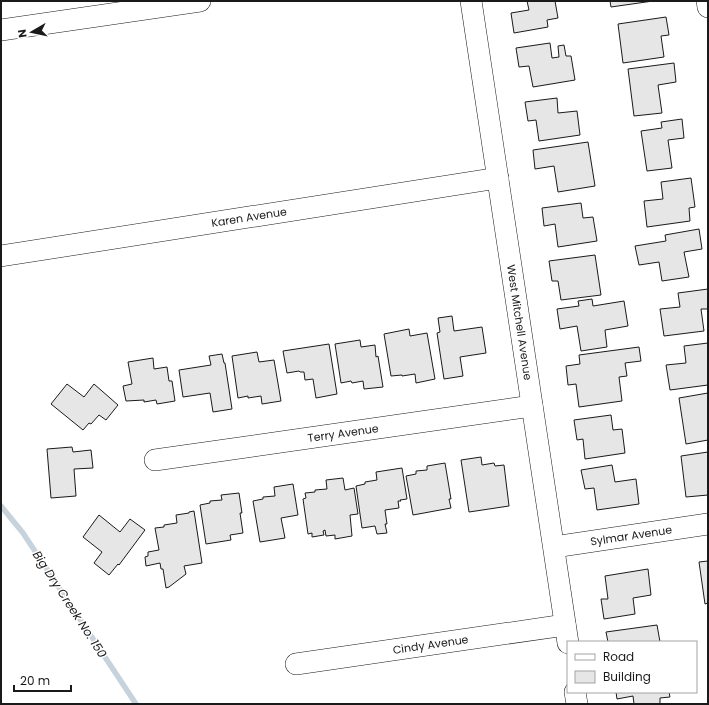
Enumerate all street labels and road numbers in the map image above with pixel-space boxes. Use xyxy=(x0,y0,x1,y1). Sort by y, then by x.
street label: Karen Avenue xyxy=(210,203,288,231)
street label: West Mitchell Avenue xyxy=(503,263,536,381)
street label: Terry Avenue xyxy=(307,420,380,446)
street label: Sylmar Avenue xyxy=(589,521,673,549)
street label: Cindy Avenue xyxy=(392,631,470,658)

